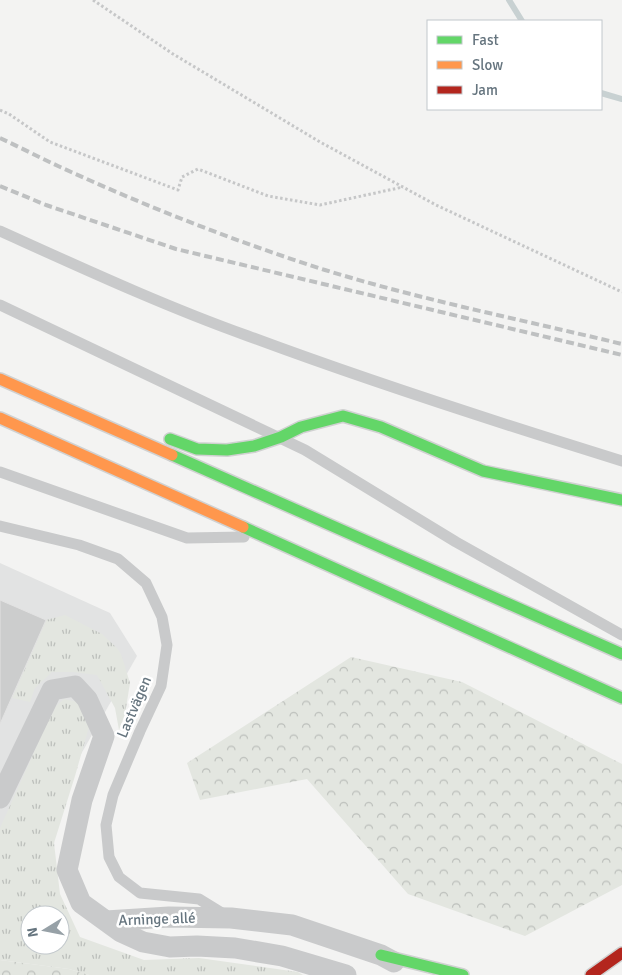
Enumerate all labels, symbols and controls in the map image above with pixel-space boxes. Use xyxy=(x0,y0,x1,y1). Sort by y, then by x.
legend xyxy=(427,20,602,110)
text: Fast xyxy=(472,31,499,49)
text: Slow xyxy=(472,56,503,74)
text: Jam xyxy=(472,81,498,99)
street label: Lastvägen xyxy=(113,673,155,741)
north arrow xyxy=(20,905,70,955)
street label: Arninge allé xyxy=(118,909,196,929)
text: N xyxy=(23,926,42,938)

